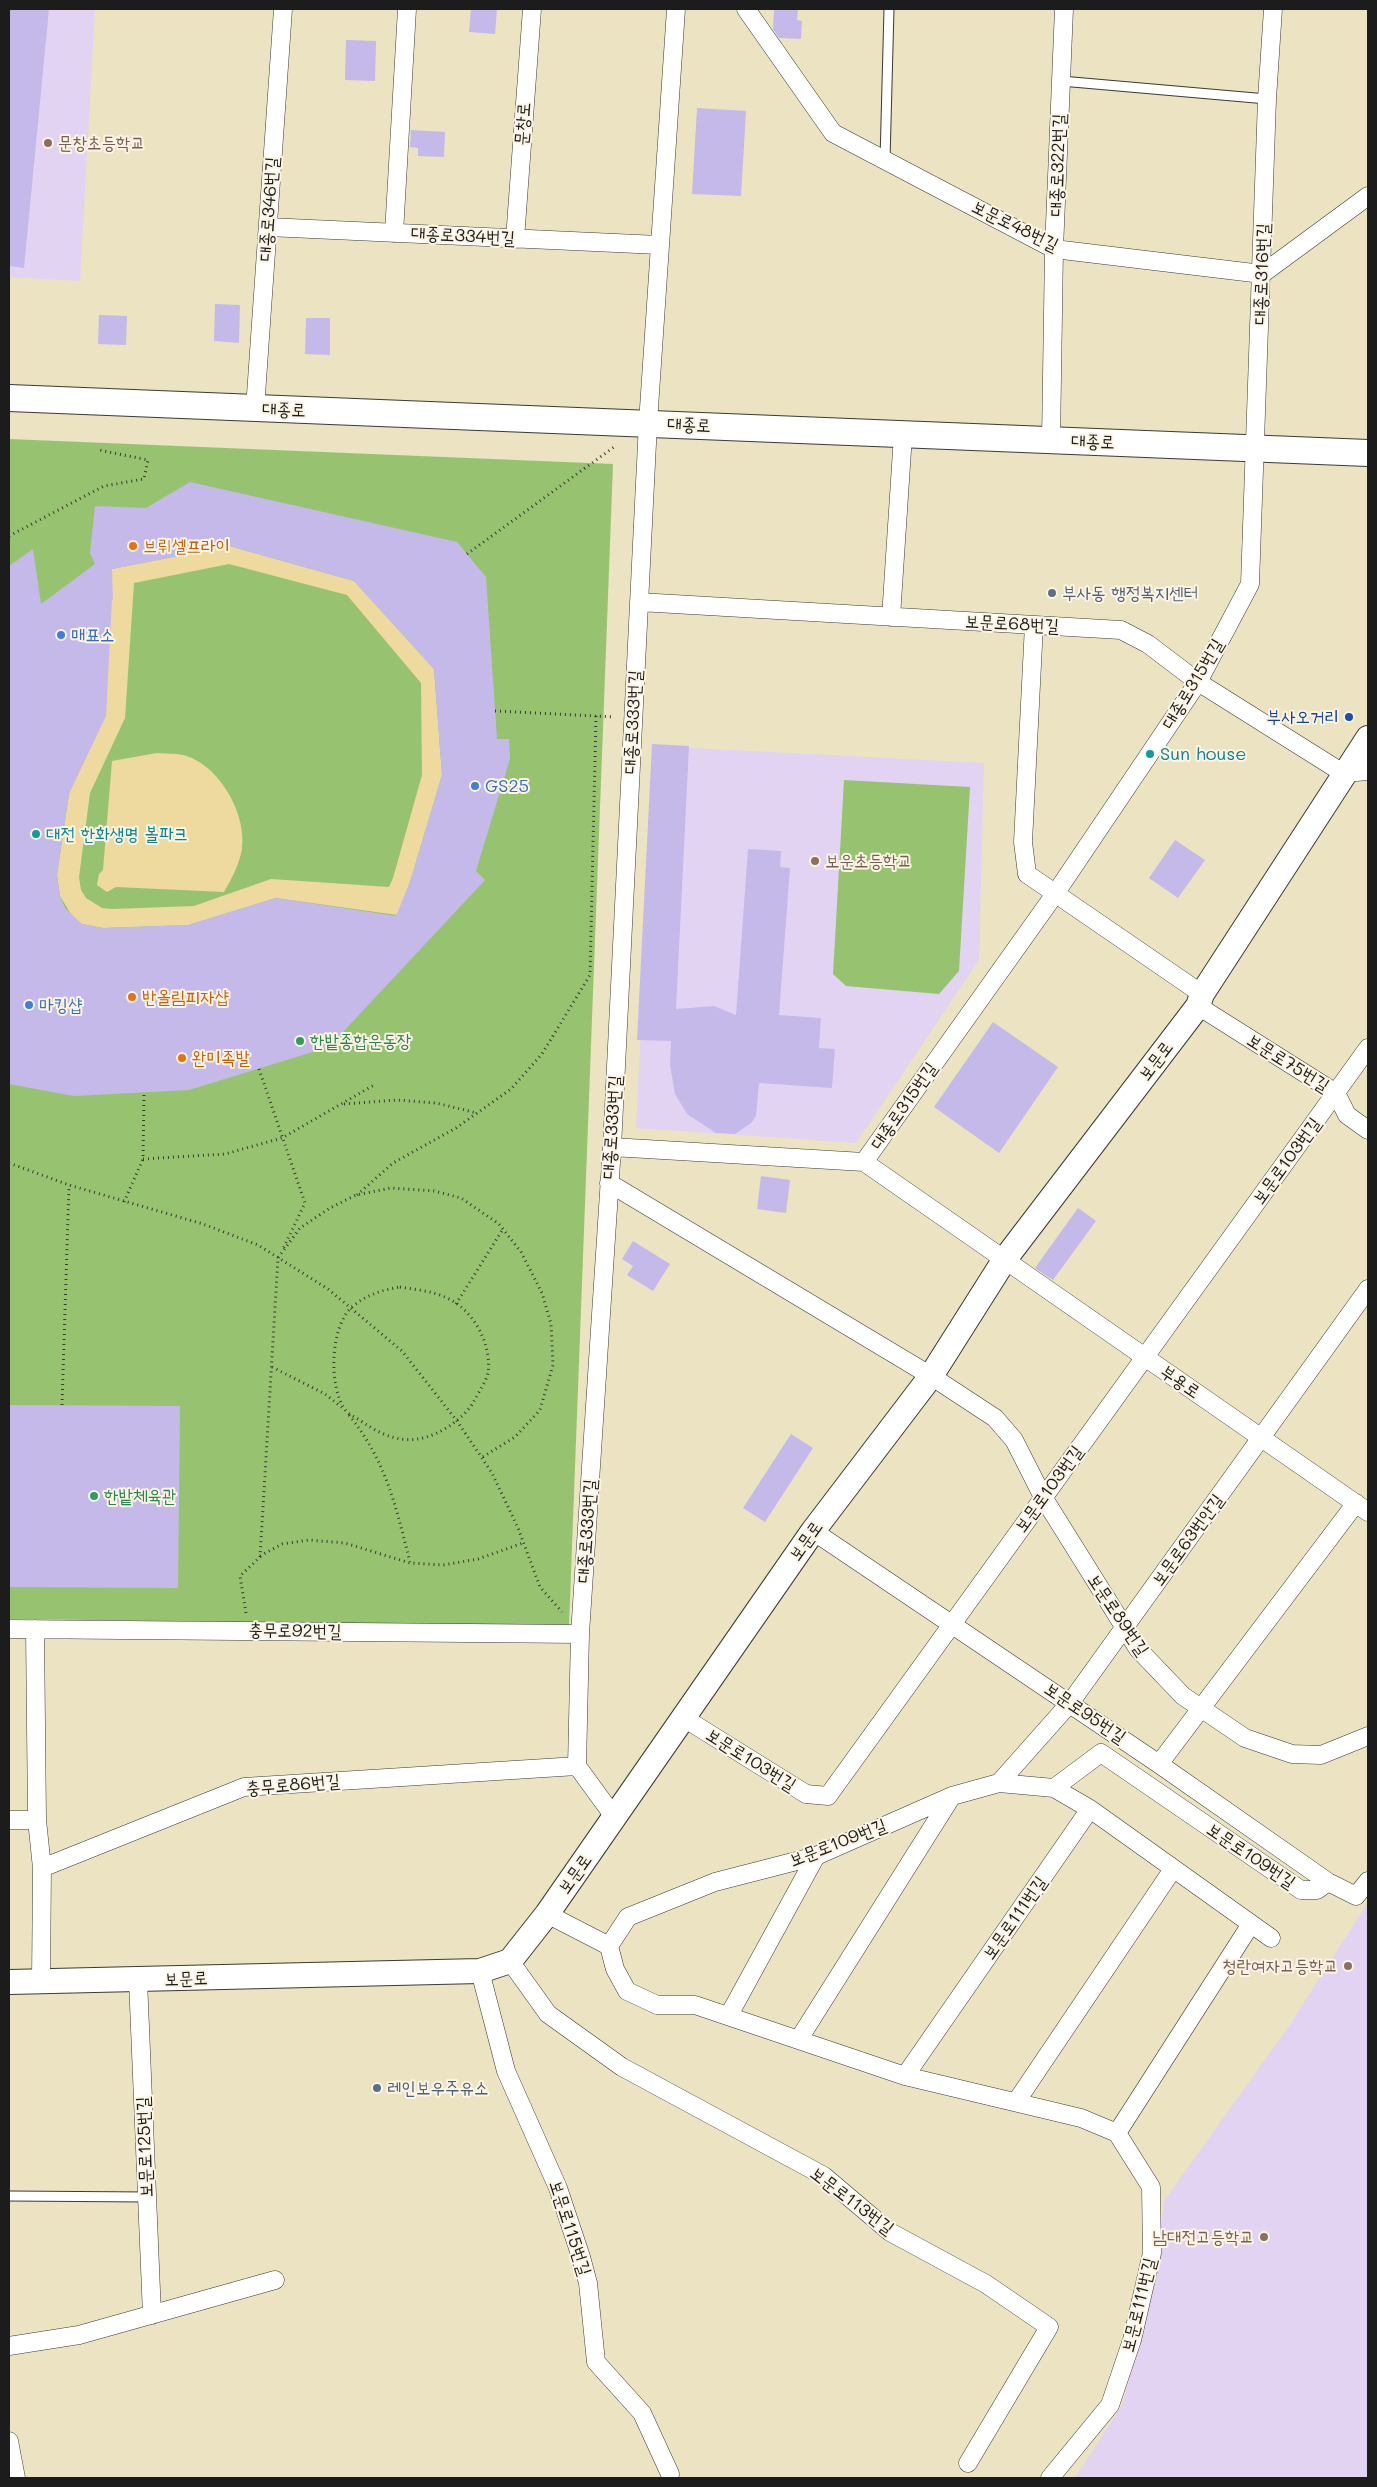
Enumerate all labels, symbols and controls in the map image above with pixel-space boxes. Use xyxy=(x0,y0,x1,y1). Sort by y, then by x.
street label: 문창로 xyxy=(511,102,535,146)
street label: 대종로322번길 xyxy=(1045,113,1071,217)
place label: 문창초등학교 xyxy=(58,132,145,154)
marker: 문창초등학교 xyxy=(42,137,54,149)
street label: 대종로346번길 xyxy=(255,156,283,262)
street label: 보문로48번길 xyxy=(968,196,1062,256)
street label: 대종로334번길 xyxy=(410,222,516,250)
street label: 대종로316번길 xyxy=(1249,223,1275,325)
street label: 대종로 xyxy=(262,398,306,422)
street label: 대종로 xyxy=(667,413,711,437)
street label: 대종로 xyxy=(1071,430,1115,454)
place label: 브뤼셀프라이 xyxy=(143,535,230,557)
marker: 브뤼셀프라이 xyxy=(127,540,139,552)
place label: 부사동 행정복지센터 xyxy=(1062,582,1198,604)
marker: 부사동 행정복지센터 xyxy=(1046,587,1058,599)
street label: 보문로68번길 xyxy=(964,611,1060,637)
place label: 매표소 xyxy=(71,624,114,646)
marker: 매표소 xyxy=(55,629,67,641)
street label: 대종로315번길 xyxy=(1158,635,1228,733)
street label: 대종로333번길 xyxy=(619,669,647,775)
place label: 부사오거리 xyxy=(1267,706,1339,728)
marker: 부사오거리 xyxy=(1343,711,1355,723)
place label: Sun house xyxy=(1160,743,1246,765)
marker: Sun house xyxy=(1144,748,1156,760)
place label: GS25 xyxy=(485,775,529,797)
marker: GS25 xyxy=(469,780,481,792)
place label: 대전 한화생명 볼파크 xyxy=(46,823,188,845)
marker: 대전 한화생명 볼파크 xyxy=(30,828,42,840)
place label: 보운초등학교 xyxy=(825,850,912,872)
marker: 보운초등학교 xyxy=(809,855,821,867)
place label: 반올림피자샵 xyxy=(142,986,229,1008)
marker: 반올림피자샵 xyxy=(126,991,138,1003)
place label: 마킹샵 xyxy=(39,994,82,1016)
marker: 마킹샵 xyxy=(23,999,35,1011)
street label: 보문로75번길 xyxy=(1243,1029,1333,1097)
place label: 한밭종합운동장 xyxy=(310,1030,411,1052)
marker: 한밭종합운동장 xyxy=(294,1035,306,1047)
street label: 보문로 xyxy=(1134,1037,1178,1085)
place label: 완미족발 xyxy=(192,1047,250,1069)
marker: 완미족발 xyxy=(176,1052,188,1064)
street label: 대종로315번길 xyxy=(866,1058,942,1154)
street label: 대종로333번길 xyxy=(598,1074,626,1180)
street label: 보문로103번길 xyxy=(1248,1113,1326,1209)
street label: 부용로 xyxy=(1156,1361,1204,1403)
street label: 보문로103번길 xyxy=(1010,1441,1088,1537)
street label: 대종로333번길 xyxy=(573,1478,601,1584)
place label: 한밭체육관 xyxy=(104,1485,176,1507)
marker: 한밭체육관 xyxy=(88,1490,100,1502)
street label: 보문로63번안길 xyxy=(1147,1490,1229,1590)
street label: 보문로 xyxy=(785,1517,827,1565)
street label: 보문로89번길 xyxy=(1083,1570,1153,1660)
street label: 충무로92번길 xyxy=(248,1619,342,1643)
street label: 보문로95번길 xyxy=(1040,1678,1130,1748)
street label: 보문로103번길 xyxy=(702,1724,800,1796)
street label: 충무로86번길 xyxy=(245,1770,341,1800)
street label: 보문로109번길 xyxy=(786,1815,890,1871)
street label: 보문로109번길 xyxy=(1203,1818,1299,1894)
street label: 보문로 xyxy=(554,1850,596,1898)
street label: 보문로111번길 xyxy=(978,1872,1052,1964)
place label: 청란여자고등학교 xyxy=(1222,1955,1338,1977)
marker: 청란여자고등학교 xyxy=(1342,1960,1354,1972)
street label: 보문로 xyxy=(164,1967,208,1991)
place label: 레인보우주유소 xyxy=(387,2077,488,2099)
marker: 레인보우주유소 xyxy=(371,2082,383,2094)
street label: 보문로125번길 xyxy=(132,2096,158,2198)
street label: 보문로113번길 xyxy=(806,2163,898,2239)
street label: 보문로115번길 xyxy=(544,2178,596,2278)
place label: 남대전고등학교 xyxy=(1153,2226,1254,2248)
marker: 남대전고등학교 xyxy=(1258,2231,1270,2243)
street label: 보문로111번길 xyxy=(1117,2256,1161,2354)

